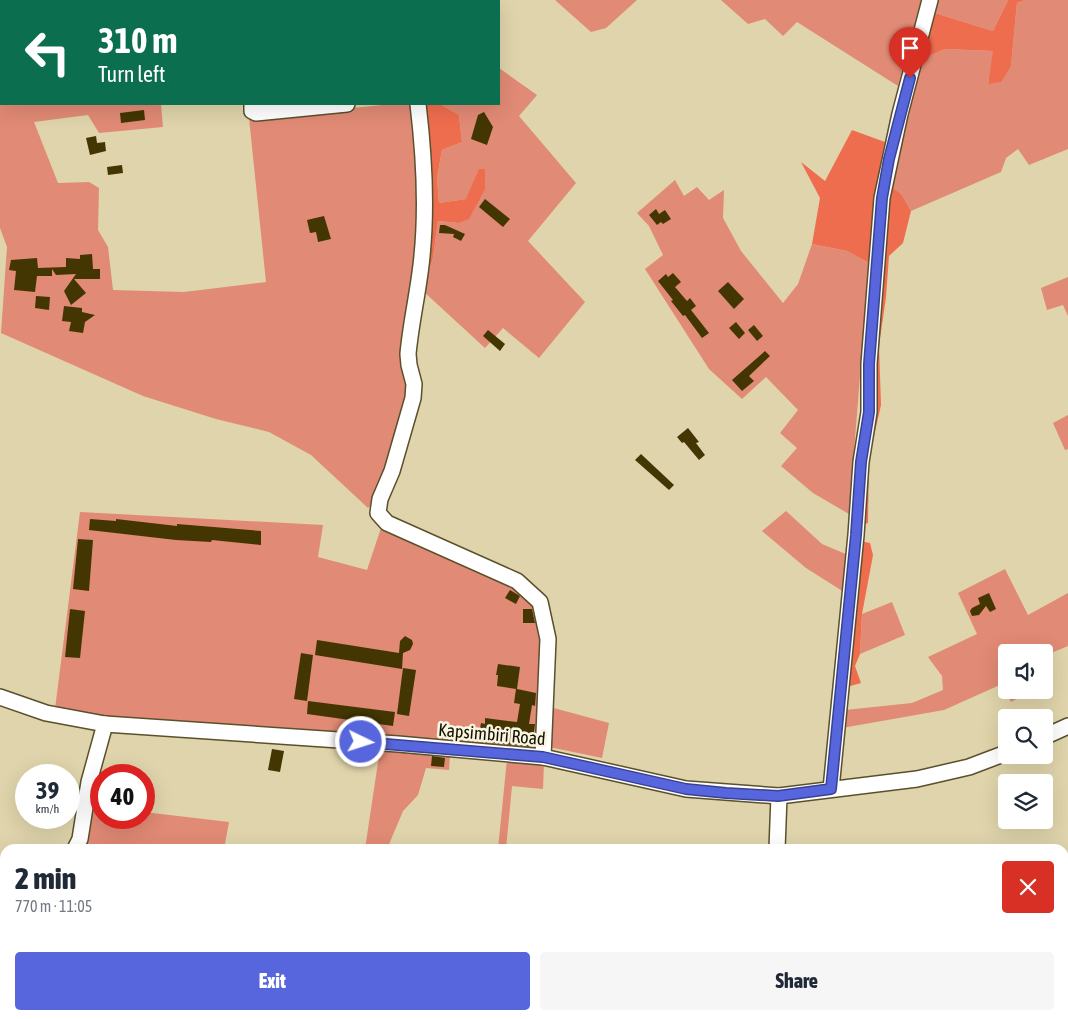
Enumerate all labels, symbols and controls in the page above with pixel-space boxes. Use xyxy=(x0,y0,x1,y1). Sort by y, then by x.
icon: left xyxy=(15,20,80,85)
text: 310 m xyxy=(98,20,177,60)
pin xyxy=(889,27,931,78)
icon: arrive xyxy=(896,34,924,62)
text: Turn left xyxy=(98,61,165,87)
map controls xyxy=(998,644,1053,829)
button: sound xyxy=(998,644,1053,699)
button: search xyxy=(998,709,1053,764)
position arrow xyxy=(334,715,386,767)
street label: Kapsimbiri Road xyxy=(437,719,547,749)
speed limit sign: 40 xyxy=(90,764,155,829)
button: layers xyxy=(998,774,1053,829)
text: 39 xyxy=(36,776,59,804)
text: km/h xyxy=(36,802,59,816)
text: 2 min xyxy=(15,861,76,895)
button: close xyxy=(1002,861,1054,913)
text: 770 m · 11:05 xyxy=(15,897,92,915)
button: Exit xyxy=(15,952,530,1010)
button: Share xyxy=(540,952,1054,1010)

